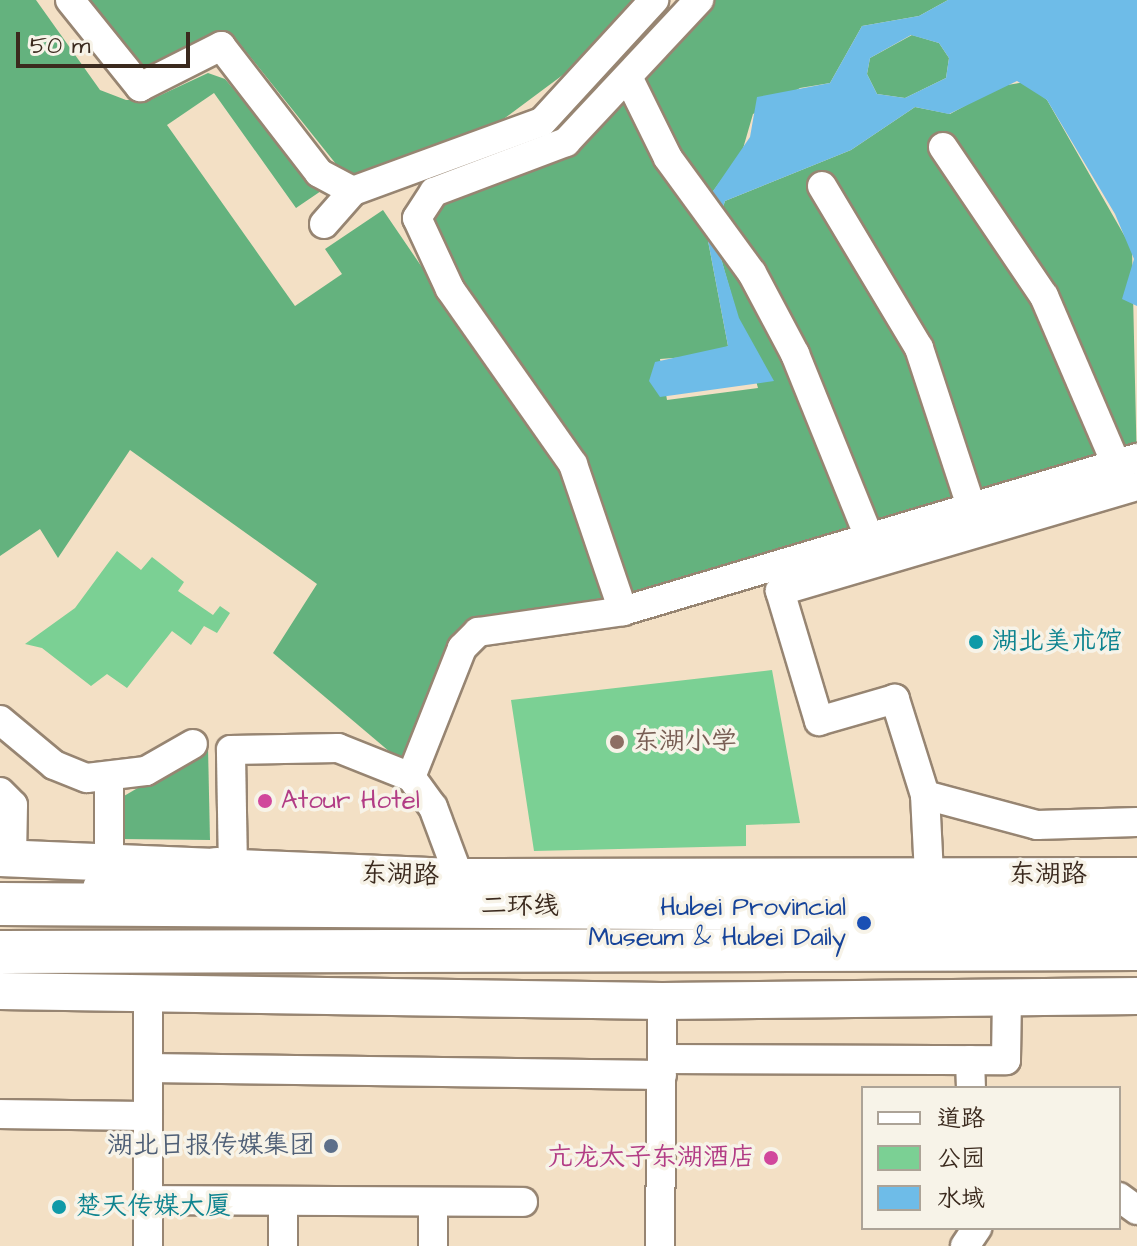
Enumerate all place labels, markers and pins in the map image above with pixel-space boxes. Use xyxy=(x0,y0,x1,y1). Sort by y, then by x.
place label: 湖北美术馆 xyxy=(992,626,1122,658)
marker: 湖北美术馆 xyxy=(967,633,985,651)
place label: 东湖小学 xyxy=(633,726,737,758)
marker: 东湖小学 xyxy=(608,733,626,751)
place label: Atour Hotel xyxy=(281,785,420,817)
marker: Atour Hotel xyxy=(256,792,274,810)
place label: Hubei Provincial Museum & Hubei Daily xyxy=(588,892,846,954)
marker: Hubei Provincial Museum & Hubei Daily xyxy=(853,912,875,934)
place label: 湖北日报传媒集团 xyxy=(107,1130,315,1162)
marker: 湖北日报传媒集团 xyxy=(322,1137,340,1155)
place label: 亢龙太子东湖酒店 xyxy=(547,1142,755,1174)
marker: 亢龙太子东湖酒店 xyxy=(762,1149,780,1167)
place label: 楚天传媒大厦 xyxy=(75,1191,231,1223)
marker: 楚天传媒大厦 xyxy=(50,1198,68,1216)

